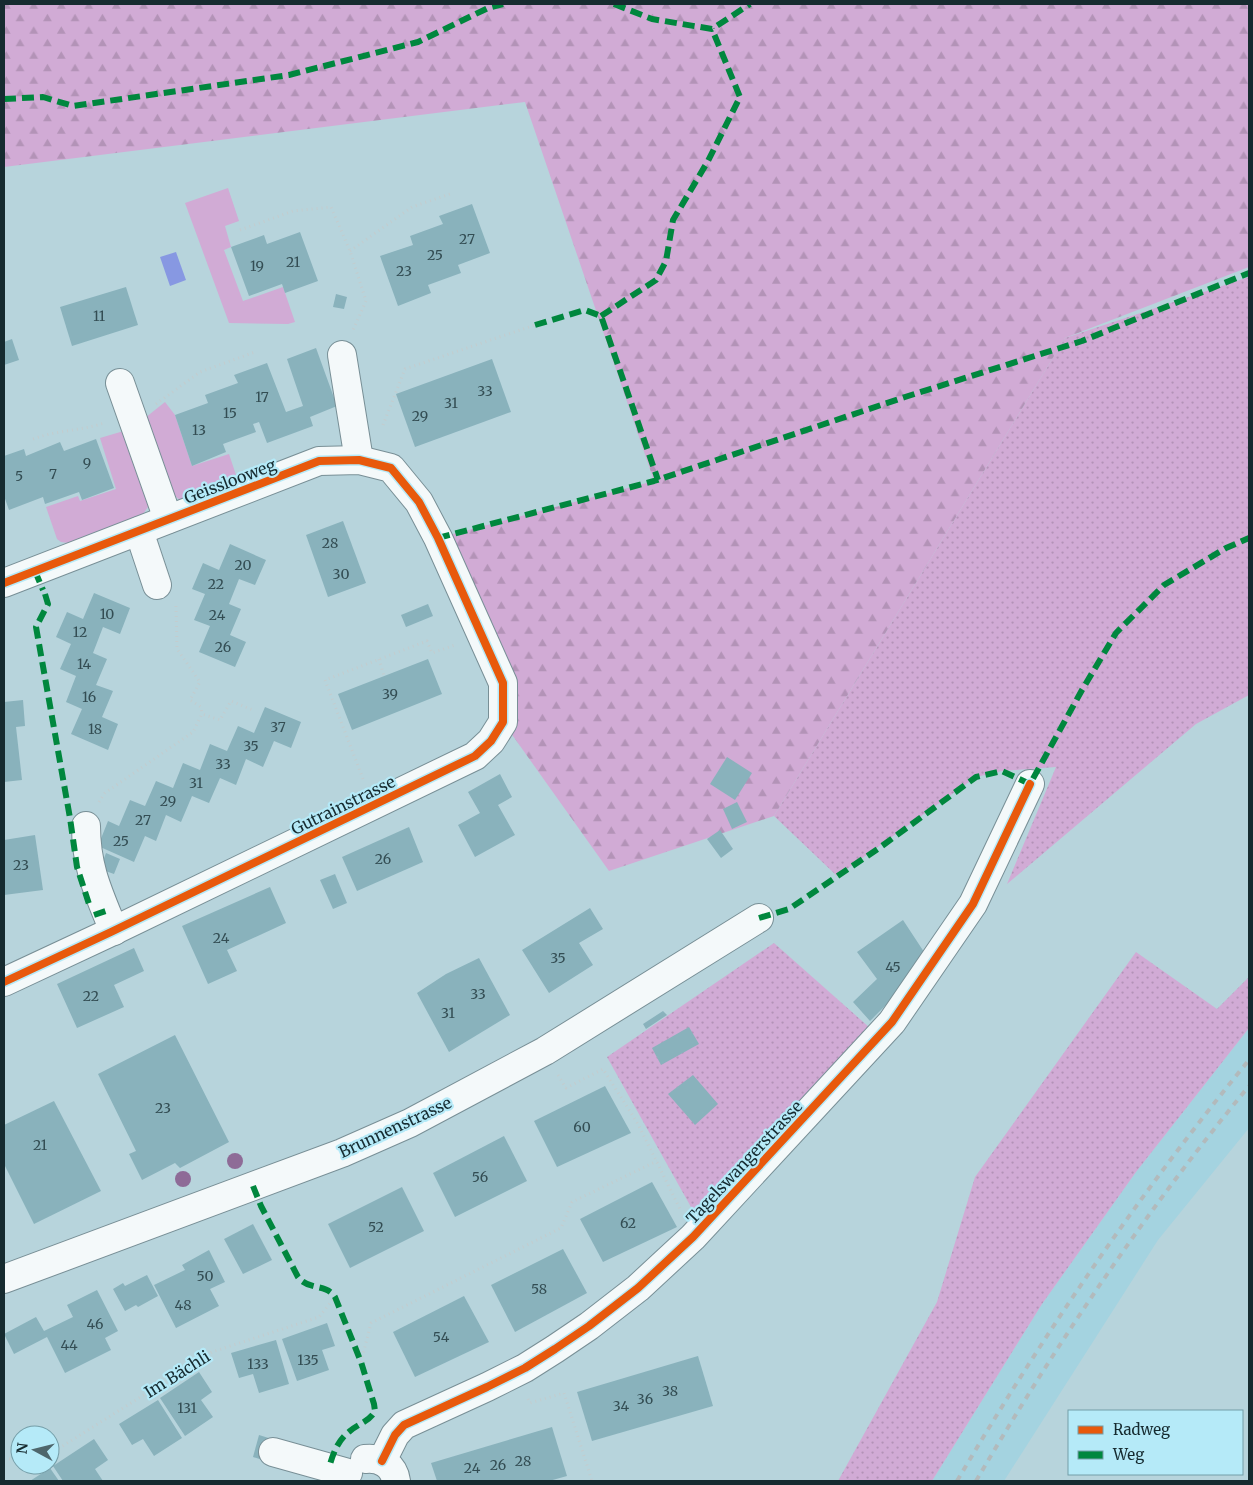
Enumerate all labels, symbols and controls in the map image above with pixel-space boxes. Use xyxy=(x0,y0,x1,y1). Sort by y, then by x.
house number: 27 xyxy=(459,230,475,248)
house number: 25 xyxy=(427,246,443,264)
house number: 21 xyxy=(286,253,300,271)
house number: 19 xyxy=(250,257,264,275)
house number: 23 xyxy=(396,262,412,280)
house number: 11 xyxy=(93,307,105,325)
house number: 33 xyxy=(477,382,493,400)
house number: 17 xyxy=(255,388,269,406)
house number: 31 xyxy=(444,394,458,412)
house number: 15 xyxy=(223,404,237,422)
house number: 29 xyxy=(412,407,428,425)
house number: 13 xyxy=(192,421,206,439)
house number: 9 xyxy=(83,454,91,472)
street label: Geisslooweg xyxy=(181,454,279,508)
house number: 7 xyxy=(49,465,57,483)
house number: 5 xyxy=(15,467,23,485)
house number: 28 xyxy=(322,534,338,552)
house number: 20 xyxy=(234,556,252,574)
house number: 30 xyxy=(333,565,349,583)
house number: 22 xyxy=(208,575,224,593)
house number: 10 xyxy=(100,605,114,623)
house number: 24 xyxy=(209,606,226,624)
house number: 12 xyxy=(73,623,87,641)
house number: 26 xyxy=(215,638,231,656)
house number: 14 xyxy=(77,655,91,673)
house number: 39 xyxy=(382,685,398,703)
house number: 16 xyxy=(82,688,96,706)
house number: 37 xyxy=(270,718,286,736)
house number: 18 xyxy=(88,720,102,738)
house number: 35 xyxy=(243,737,259,755)
house number: 33 xyxy=(215,755,231,773)
street label: Gutrainstrasse xyxy=(288,771,398,839)
house number: 31 xyxy=(189,774,203,792)
house number: 29 xyxy=(160,792,176,810)
house number: 27 xyxy=(135,811,151,829)
house number: 25 xyxy=(113,832,129,850)
house number: 26 xyxy=(375,850,391,868)
house number: 23 xyxy=(13,856,29,874)
house number: 24 xyxy=(213,929,230,947)
house number: 35 xyxy=(550,949,566,967)
house number: 45 xyxy=(885,958,901,976)
house number: 33 xyxy=(470,985,486,1003)
house number: 22 xyxy=(83,987,99,1005)
house number: 31 xyxy=(441,1004,455,1022)
street label: Brunnenstrasse xyxy=(336,1092,454,1162)
street label: Tagelswangerstrasse xyxy=(682,1096,806,1228)
house number: 23 xyxy=(155,1099,171,1117)
house number: 60 xyxy=(573,1118,591,1136)
house number: 21 xyxy=(33,1136,47,1154)
house number: 56 xyxy=(472,1168,488,1186)
house number: 62 xyxy=(620,1214,636,1232)
house number: 52 xyxy=(368,1218,384,1236)
house number: 50 xyxy=(197,1267,213,1285)
house number: 58 xyxy=(531,1280,547,1298)
house number: 48 xyxy=(175,1296,191,1314)
house number: 46 xyxy=(87,1315,103,1333)
house number: 54 xyxy=(433,1328,450,1346)
house number: 44 xyxy=(60,1336,78,1354)
street label: Im Bächli xyxy=(140,1346,214,1402)
house number: 135 xyxy=(297,1351,319,1369)
house number: 133 xyxy=(247,1355,269,1373)
house number: 38 xyxy=(662,1382,678,1400)
house number: 36 xyxy=(637,1390,653,1408)
house number: 34 xyxy=(613,1397,630,1415)
house number: 131 xyxy=(177,1399,197,1417)
legend xyxy=(1068,1410,1243,1475)
text: Radweg xyxy=(1113,1420,1170,1439)
north arrow xyxy=(10,1425,60,1475)
text: N xyxy=(12,1442,32,1455)
text: Weg xyxy=(1112,1445,1144,1464)
house number: 28 xyxy=(515,1452,531,1470)
house number: 26 xyxy=(490,1456,506,1474)
house number: 24 xyxy=(464,1459,481,1477)

